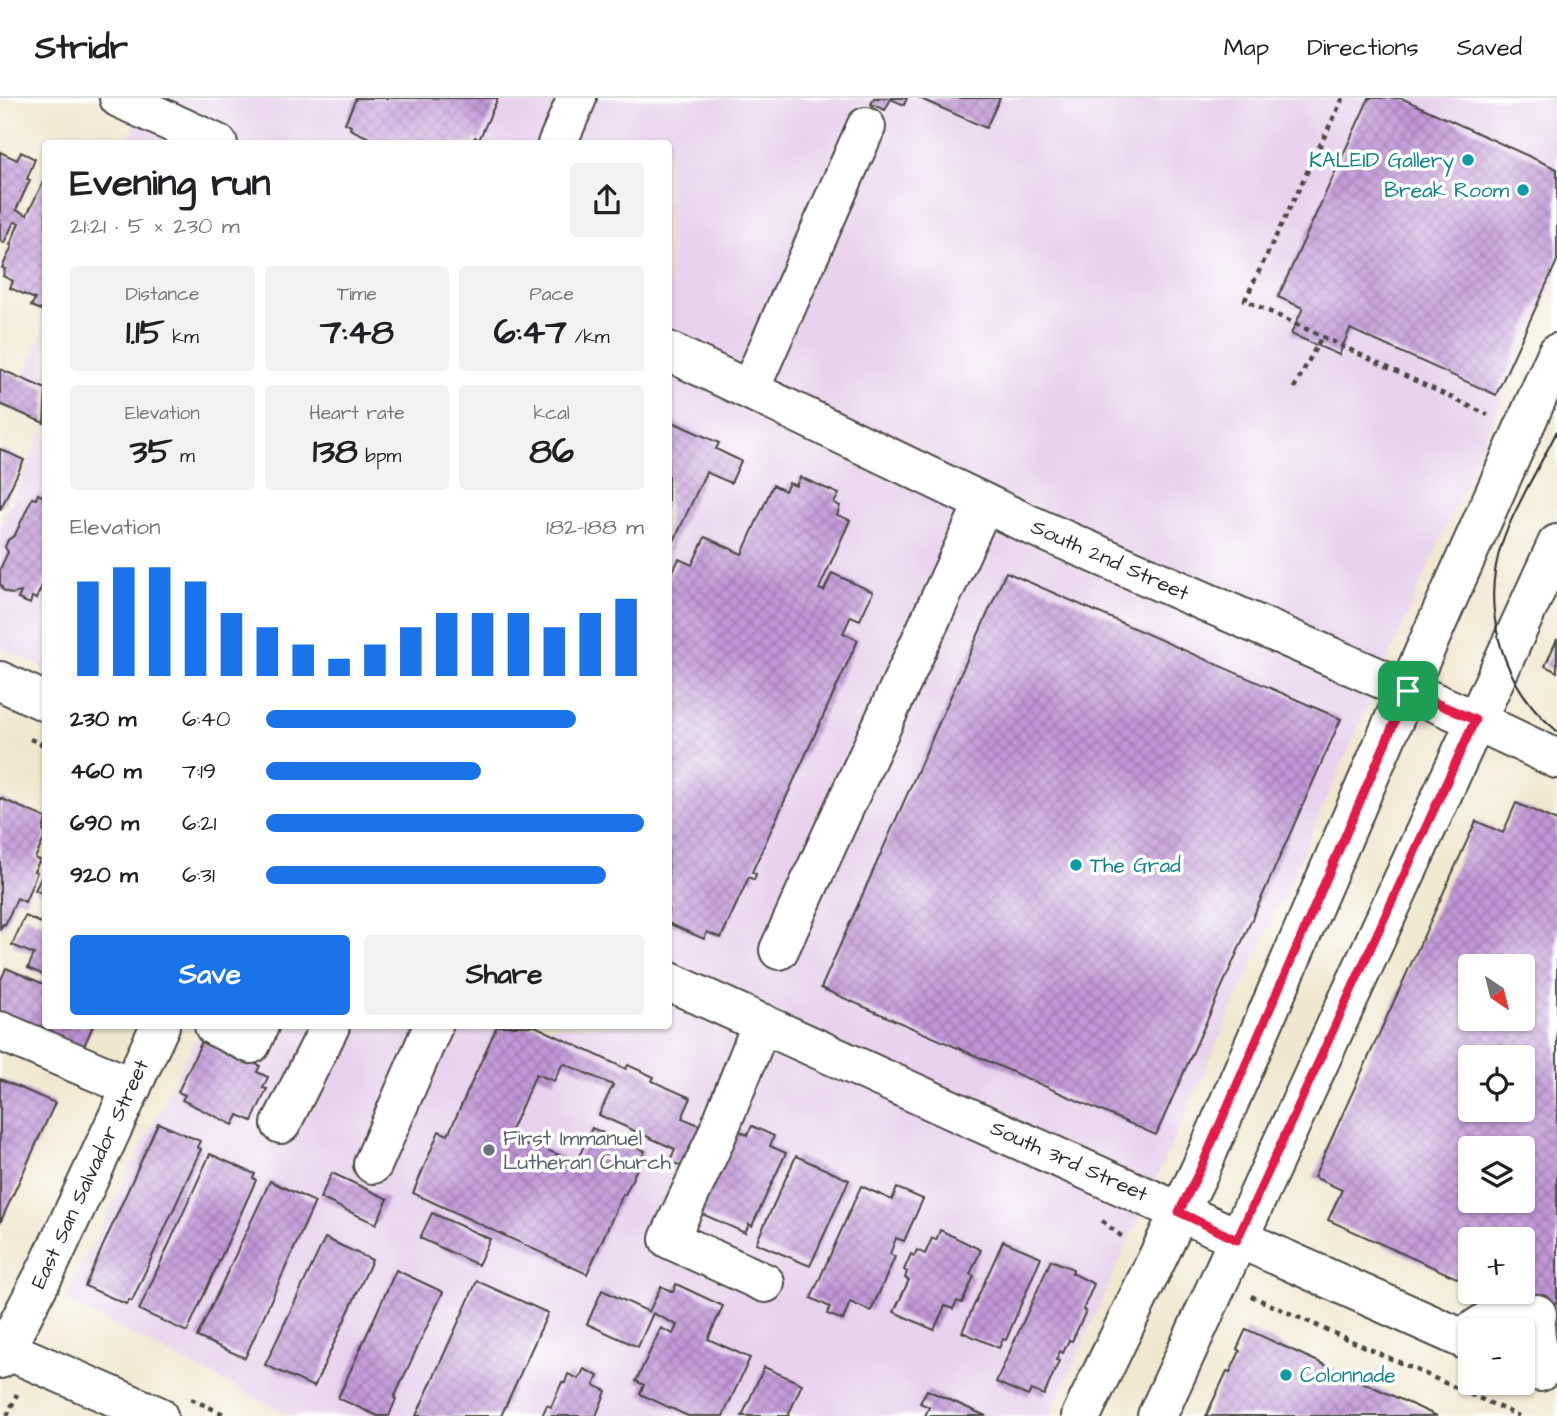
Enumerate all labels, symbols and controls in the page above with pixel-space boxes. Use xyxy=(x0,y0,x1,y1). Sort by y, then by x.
text: Stridr xyxy=(35,25,128,71)
text: Map xyxy=(1224,31,1269,65)
text: Directions xyxy=(1307,31,1419,65)
text: Saved xyxy=(1457,31,1522,65)
place label: KALEID Gallery xyxy=(1309,146,1454,177)
marker: KALEID Gallery xyxy=(1460,152,1476,168)
text: Evening run xyxy=(70,158,271,210)
button: share xyxy=(570,163,644,237)
place label: Break Room xyxy=(1384,176,1510,205)
marker: Break Room xyxy=(1515,182,1531,198)
text: 21:21 · 5 × 230 m xyxy=(70,210,240,242)
text: Distance xyxy=(125,281,199,308)
text: Time xyxy=(337,281,377,308)
text: Pace xyxy=(530,281,574,308)
text: 1.15 xyxy=(126,308,165,357)
text: 7:48 xyxy=(320,308,394,357)
text: 6:47 xyxy=(494,308,567,357)
text: km xyxy=(165,324,199,351)
text: /km xyxy=(567,324,610,351)
text: Elevation xyxy=(125,400,200,427)
text: Heart rate xyxy=(309,400,405,427)
text: kcal xyxy=(533,400,570,427)
text: 35 xyxy=(130,427,172,476)
text: 138 xyxy=(313,427,358,476)
text: 86 xyxy=(529,427,574,476)
text: m xyxy=(172,443,195,470)
text: bpm xyxy=(358,443,401,470)
text: Elevation xyxy=(70,511,161,543)
text: 182–188 m xyxy=(546,511,644,543)
street label: South 2nd Street xyxy=(1027,512,1194,608)
pin xyxy=(1378,661,1438,721)
icon: arrive xyxy=(1389,672,1427,710)
text: 230 m xyxy=(70,703,136,735)
text: 6:40 xyxy=(182,703,230,735)
text: 460 m xyxy=(70,755,142,787)
text: 7:19 xyxy=(182,755,216,787)
text: 690 m xyxy=(70,807,139,839)
text: 6:21 xyxy=(182,807,216,839)
place label: The Grad xyxy=(1090,851,1181,880)
marker: The Grad xyxy=(1068,857,1084,873)
text: 920 m xyxy=(70,859,138,891)
text: 6:31 xyxy=(182,859,215,891)
button: Save xyxy=(70,935,350,1015)
button: Share xyxy=(364,935,644,1015)
north arrow xyxy=(1458,954,1535,1031)
map controls xyxy=(1458,954,1535,1395)
button: locate xyxy=(1458,1045,1535,1122)
street label: East San Salvador Street xyxy=(24,1054,156,1293)
street label: South 3rd Street xyxy=(986,1113,1153,1209)
place label: First Immanuel Lutheran Church xyxy=(503,1124,671,1177)
button: layers xyxy=(1458,1136,1535,1213)
marker: First Immanuel Lutheran Church xyxy=(481,1142,497,1158)
button: + xyxy=(1458,1227,1535,1304)
button: − xyxy=(1458,1318,1535,1395)
place label: Colonnade xyxy=(1300,1361,1396,1390)
marker: Colonnade xyxy=(1278,1367,1294,1383)

